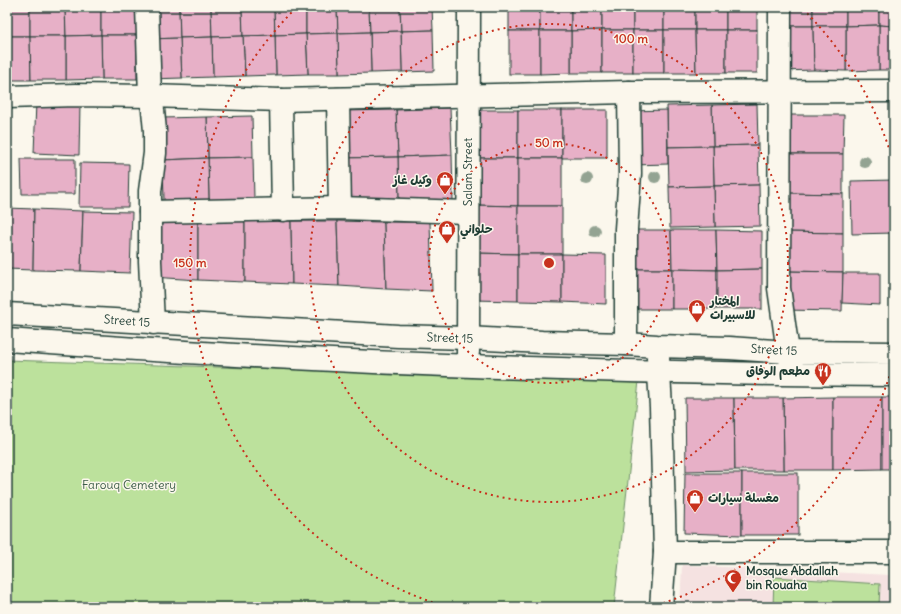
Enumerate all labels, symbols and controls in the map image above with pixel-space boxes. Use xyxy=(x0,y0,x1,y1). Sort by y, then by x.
text: 100 m xyxy=(614,31,648,46)
text: 50 m xyxy=(535,135,564,150)
street label: Salam Street xyxy=(460,138,475,206)
shop icon: وكيل غاز xyxy=(435,170,455,195)
place label: وكيل غاز xyxy=(392,172,432,187)
shop icon: حلواني xyxy=(437,219,457,244)
place label: حلواني xyxy=(460,221,493,240)
text: 150 m xyxy=(174,255,207,270)
centre of rings xyxy=(542,256,556,270)
place label: المختار للاسبيرات xyxy=(709,293,756,322)
shop icon: المختار للاسبيرات xyxy=(687,298,707,323)
street label: Street 15 xyxy=(103,311,151,330)
street label: Street 15 xyxy=(426,329,474,346)
street label: Street 15 xyxy=(750,341,798,358)
restaurant icon: مطعم الوفاق xyxy=(813,361,833,386)
place label: مطعم الوفاق xyxy=(746,363,810,380)
park label: Farouq Cemetery xyxy=(82,477,176,492)
shop icon: مغسلة سيارات xyxy=(685,488,705,513)
place label: مغسلة سيارات xyxy=(708,490,779,505)
place label: Mosque Abdallah bin Rouaha xyxy=(746,563,838,592)
mosque icon: Mosque Abdallah bin Rouaha xyxy=(723,568,743,593)

